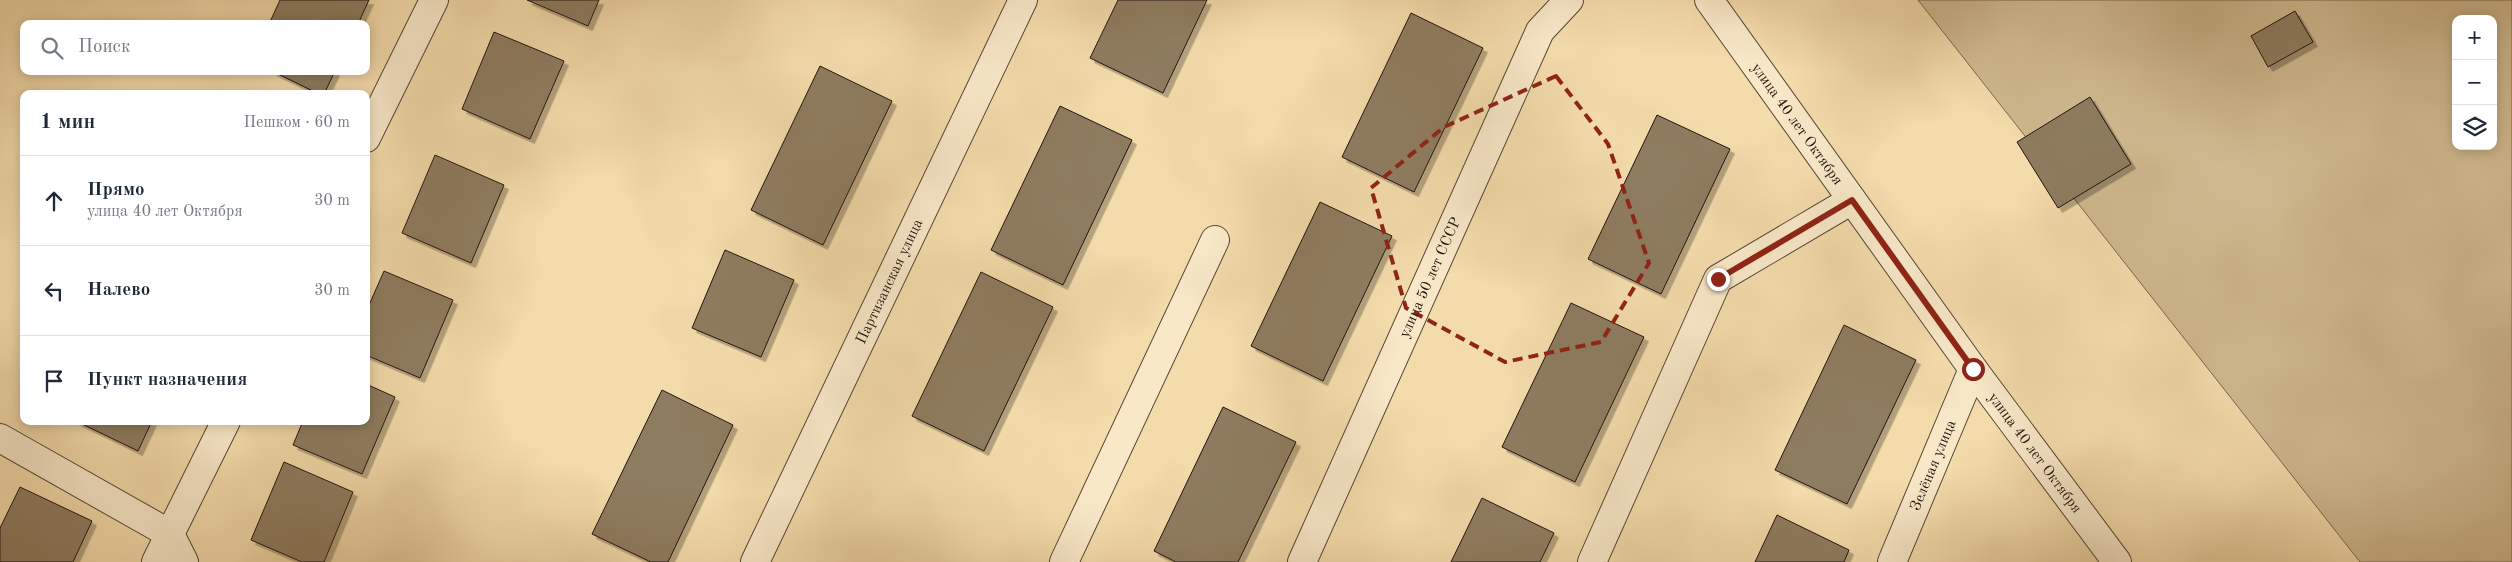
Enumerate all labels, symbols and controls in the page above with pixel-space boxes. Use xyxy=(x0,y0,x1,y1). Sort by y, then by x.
map controls xyxy=(2452,15,2497,150)
button: + xyxy=(2452,15,2497,60)
search box xyxy=(20,20,370,75)
icon: search xyxy=(38,34,66,62)
text: Поиск xyxy=(78,38,130,57)
button: − xyxy=(2452,60,2497,105)
street label: улица 40 лет Октября xyxy=(1748,61,1845,188)
button: layers xyxy=(2452,105,2497,150)
text: 1 мин xyxy=(40,112,95,133)
text: Пешком · 60 m xyxy=(243,115,350,131)
text: Прямо xyxy=(87,181,145,200)
icon: ahead xyxy=(40,187,68,215)
text: 30 m xyxy=(314,193,350,209)
text: улица 40 лет Октября xyxy=(87,204,243,220)
street label: улица 50 лет СССР xyxy=(1397,215,1464,340)
street label: Партизанская улица xyxy=(854,217,927,347)
route end xyxy=(1707,268,1730,291)
icon: left xyxy=(40,277,68,305)
text: Налево xyxy=(87,281,150,300)
text: 30 m xyxy=(314,283,350,299)
route start xyxy=(1962,358,1985,381)
icon: arrive xyxy=(40,367,68,395)
text: Пункт назначения xyxy=(87,371,247,390)
street label: улица 40 лет Октября xyxy=(1984,390,2084,517)
street label: Зелёная улица xyxy=(1908,418,1960,513)

